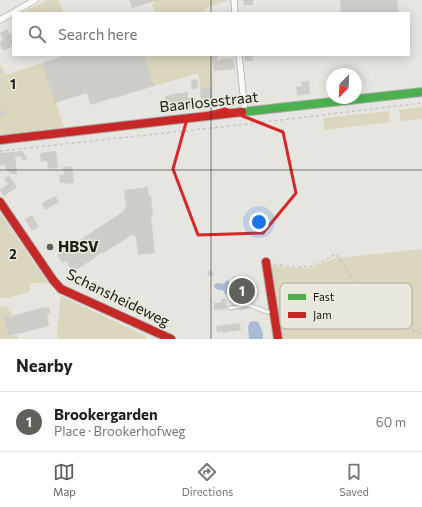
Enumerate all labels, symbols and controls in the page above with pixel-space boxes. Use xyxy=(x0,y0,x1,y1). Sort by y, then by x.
search box xyxy=(12,12,410,56)
icon: search xyxy=(26,23,48,45)
text: Search here xyxy=(58,25,137,43)
north arrow xyxy=(326,68,362,104)
text: 1 xyxy=(10,76,16,92)
street label: Baarlosestraat xyxy=(159,87,259,115)
your location xyxy=(249,212,269,232)
place label: HBSV xyxy=(58,237,99,255)
marker: HBSV xyxy=(45,242,55,252)
text: 2 xyxy=(9,246,17,262)
street label: Schansheideweg xyxy=(64,264,173,330)
pin: 1 xyxy=(229,276,255,306)
legend xyxy=(280,283,412,329)
text: Fast xyxy=(313,290,335,303)
text: Jam xyxy=(313,308,332,322)
text: Nearby xyxy=(16,355,73,376)
text: Brookergarden xyxy=(54,405,158,423)
text: 1 xyxy=(26,414,32,430)
text: 60 m xyxy=(376,414,406,430)
text: Place · Brookerhofweg xyxy=(54,423,186,439)
tab: Map xyxy=(53,461,76,498)
tab: Directions xyxy=(182,461,233,498)
tab: Saved xyxy=(339,461,369,498)

